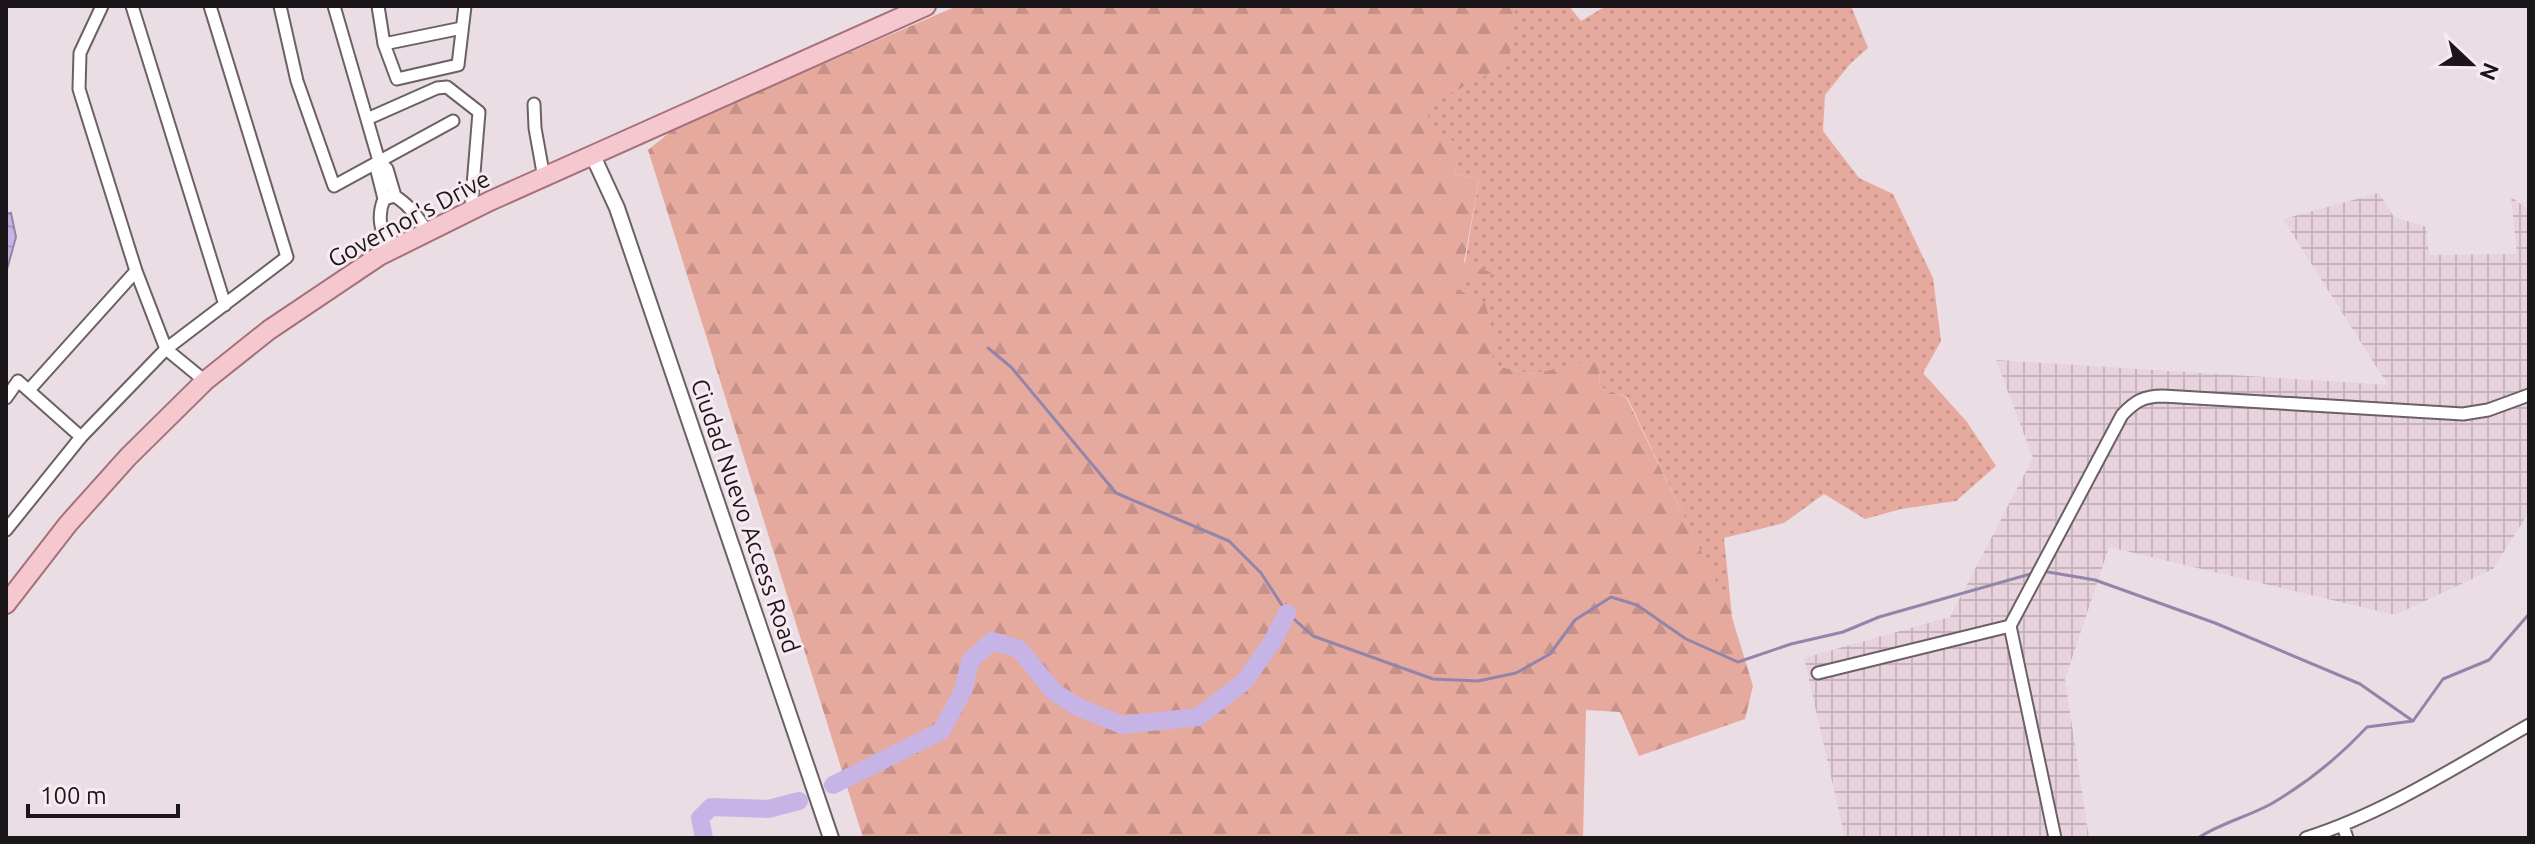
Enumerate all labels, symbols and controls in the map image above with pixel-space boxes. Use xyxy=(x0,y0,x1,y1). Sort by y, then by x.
north arrow xyxy=(2431,24,2511,104)
text: N xyxy=(2475,59,2505,84)
street label: Governor's Drive xyxy=(323,165,494,273)
street label: Ciudad Nuevo Access Road xyxy=(686,375,805,656)
scale bar xyxy=(28,768,178,818)
text: 100 m xyxy=(40,782,107,809)

